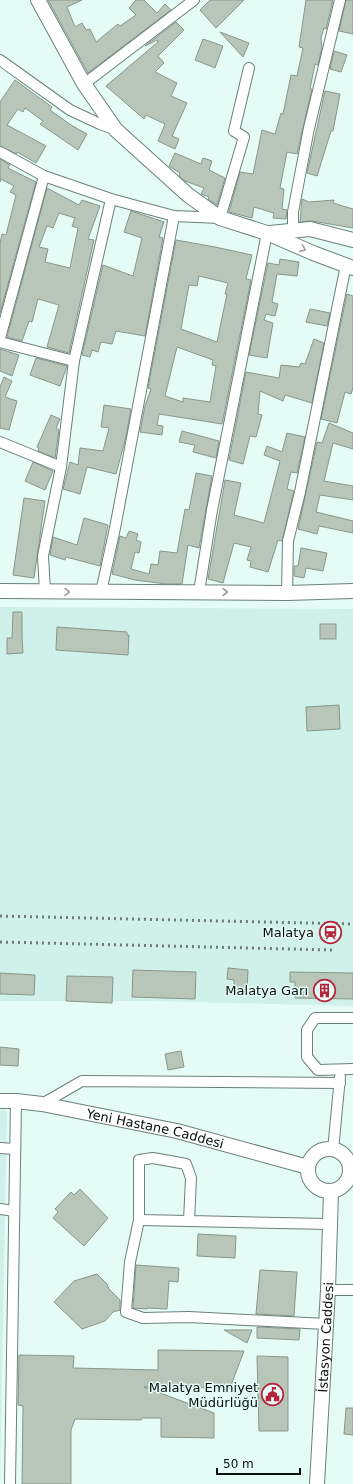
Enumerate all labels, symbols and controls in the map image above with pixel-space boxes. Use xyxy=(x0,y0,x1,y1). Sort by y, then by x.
one-way arrow xyxy=(299,244,306,252)
one-way arrow xyxy=(64,588,70,596)
one-way arrow xyxy=(222,588,228,596)
station icon: Malatya xyxy=(317,919,343,945)
place label: Malatya xyxy=(262,925,314,940)
building icon: Malatya Garı xyxy=(311,977,337,1003)
place label: Malatya Garı xyxy=(225,983,308,998)
street label: Yeni Hastane Caddesi xyxy=(84,1106,225,1152)
street label: İstasyon Caddesi xyxy=(315,1282,336,1393)
place label: Malatya Emniyet Müdürlüğü xyxy=(149,1380,258,1410)
public building icon: Malatya Emniyet Müdürlüğü xyxy=(260,1381,286,1407)
scale bar xyxy=(217,1450,300,1476)
text: 50 m xyxy=(223,1457,254,1471)

